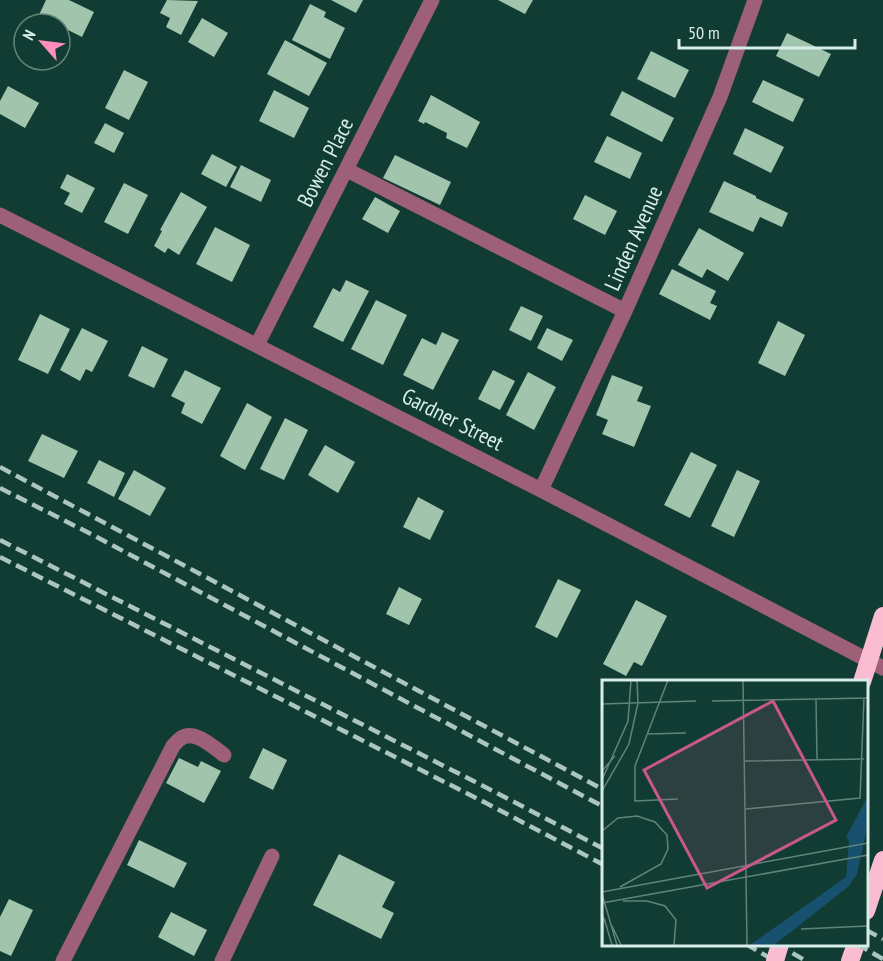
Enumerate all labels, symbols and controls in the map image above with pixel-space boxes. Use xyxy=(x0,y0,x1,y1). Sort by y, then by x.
north arrow xyxy=(12,12,72,72)
scale bar xyxy=(679,12,854,50)
text: 50 m xyxy=(688,21,720,44)
text: N xyxy=(18,26,40,43)
street label: Bowen Place xyxy=(291,113,359,211)
street label: Linden Avenue xyxy=(598,181,668,295)
street label: Gardner Street xyxy=(398,382,508,456)
inset map xyxy=(602,680,868,946)

